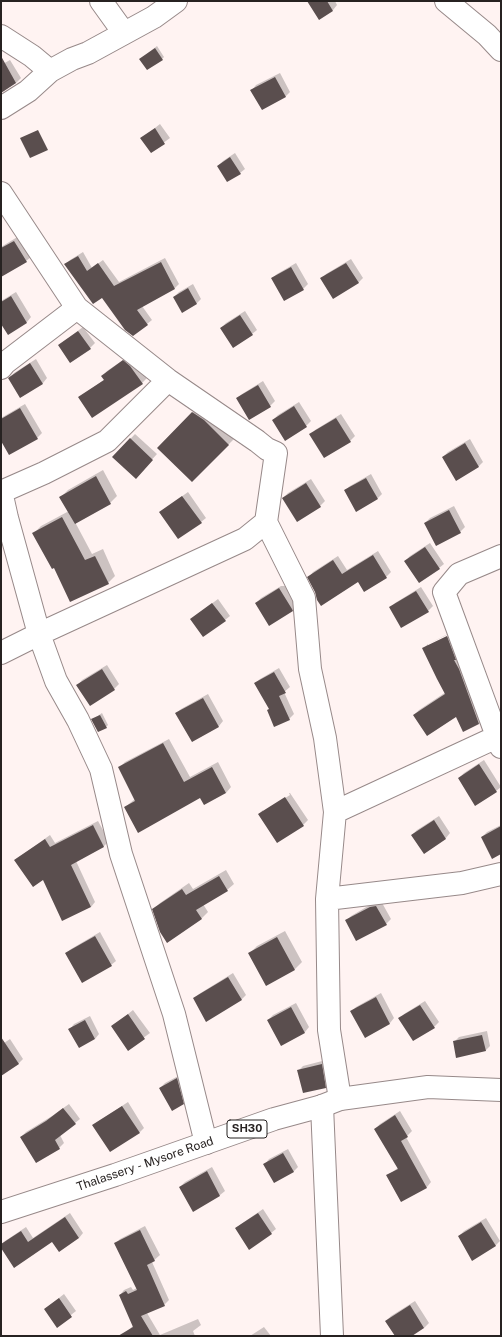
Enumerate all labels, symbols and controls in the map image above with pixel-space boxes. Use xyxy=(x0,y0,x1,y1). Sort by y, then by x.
road number: SH30 xyxy=(227,1120,267,1138)
street label: Thalassery - Mysore Road xyxy=(75,1134,215,1194)

